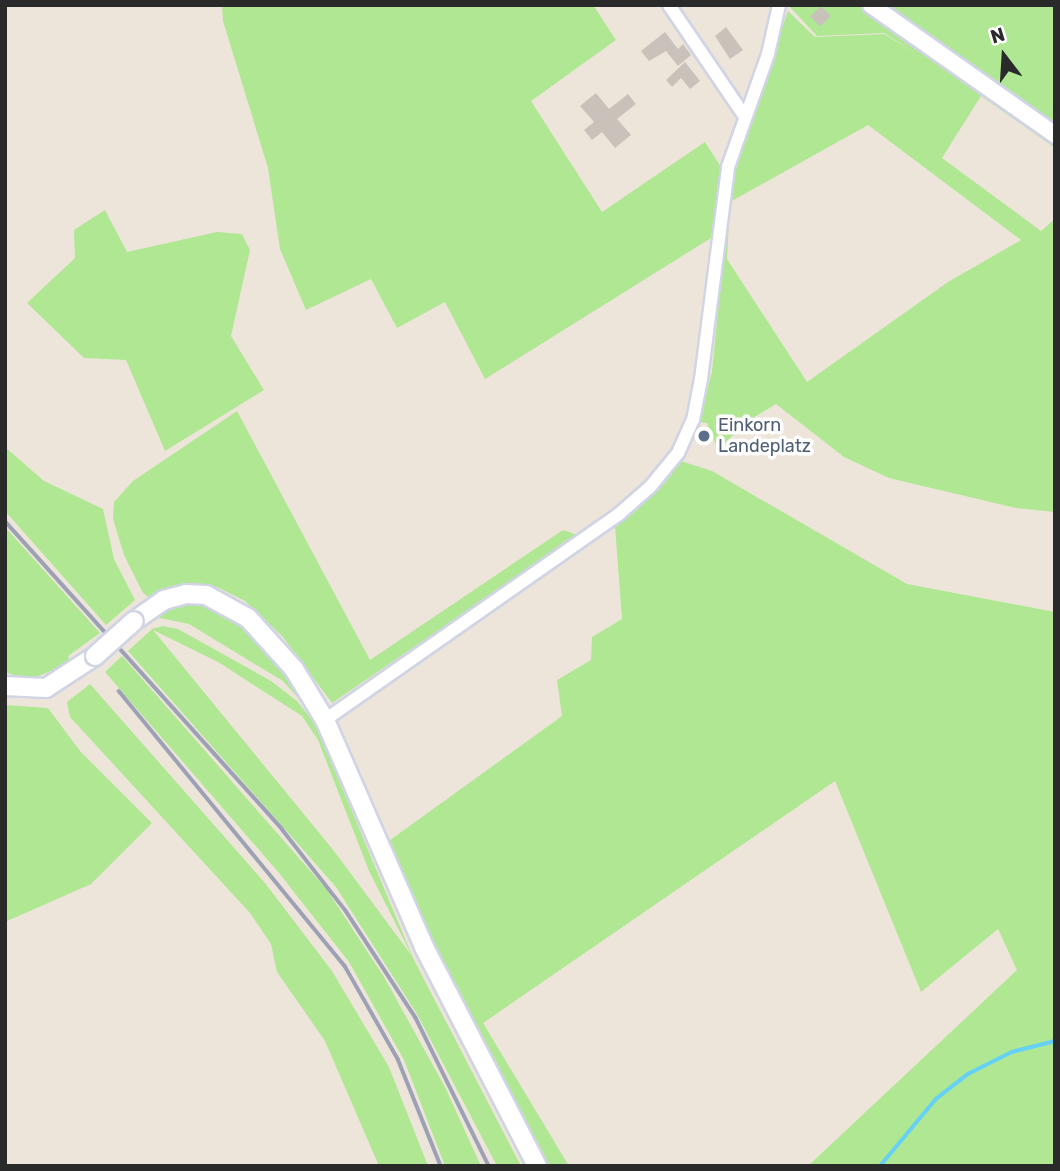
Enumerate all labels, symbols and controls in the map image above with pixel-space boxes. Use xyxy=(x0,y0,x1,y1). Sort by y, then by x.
north arrow xyxy=(969,21,1039,91)
text: N xyxy=(988,22,1008,48)
place label: Einkorn Landeplatz xyxy=(718,415,811,458)
marker: Einkorn Landeplatz xyxy=(696,428,712,444)

